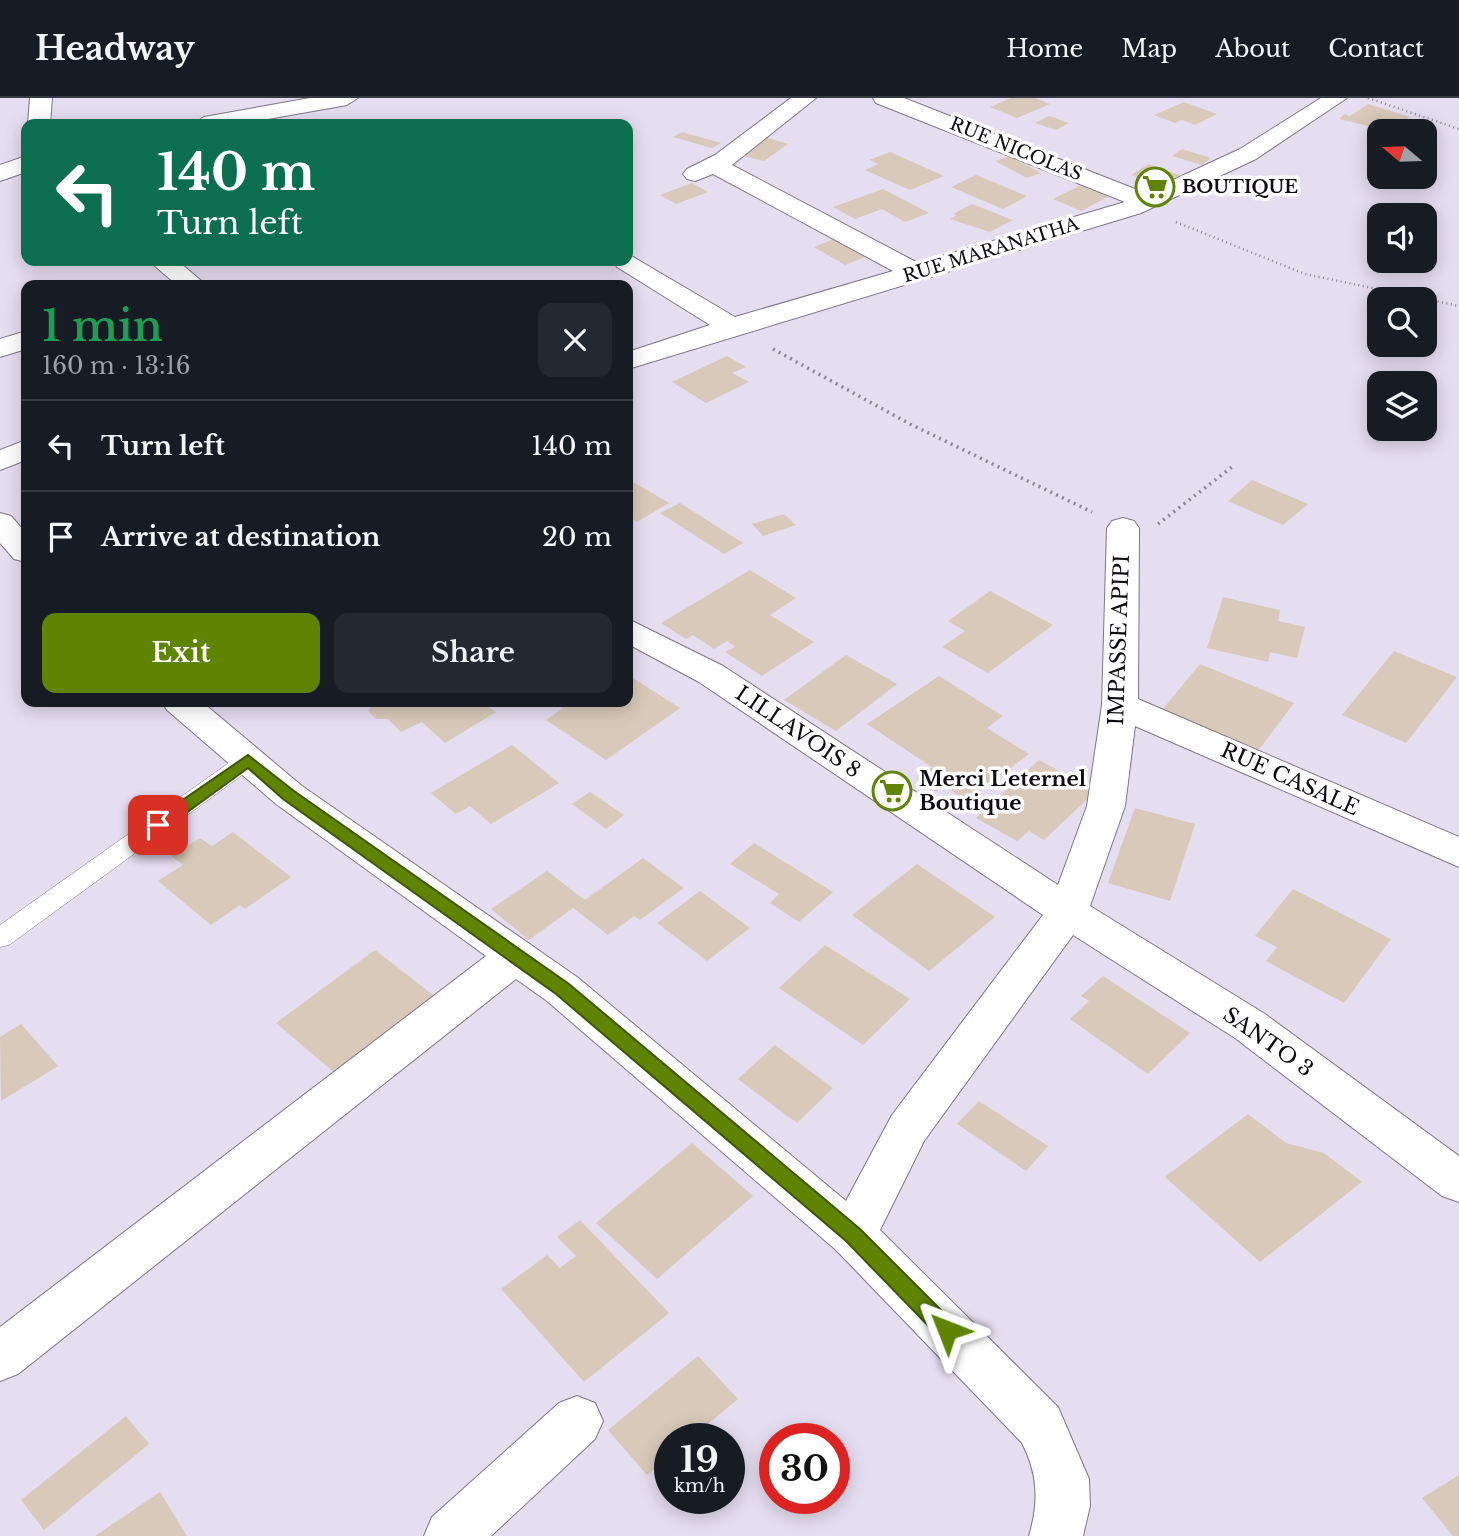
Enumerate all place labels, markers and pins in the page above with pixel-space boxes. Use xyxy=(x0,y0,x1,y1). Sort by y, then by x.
supermarket icon: BOUTIQUE xyxy=(1134,166,1176,208)
place label: BOUTIQUE xyxy=(1182,176,1298,198)
place label: Merci L'eternel Boutique xyxy=(919,766,1087,816)
supermarket icon: Merci L'eternel Boutique xyxy=(871,770,913,812)
pin xyxy=(128,795,188,855)

